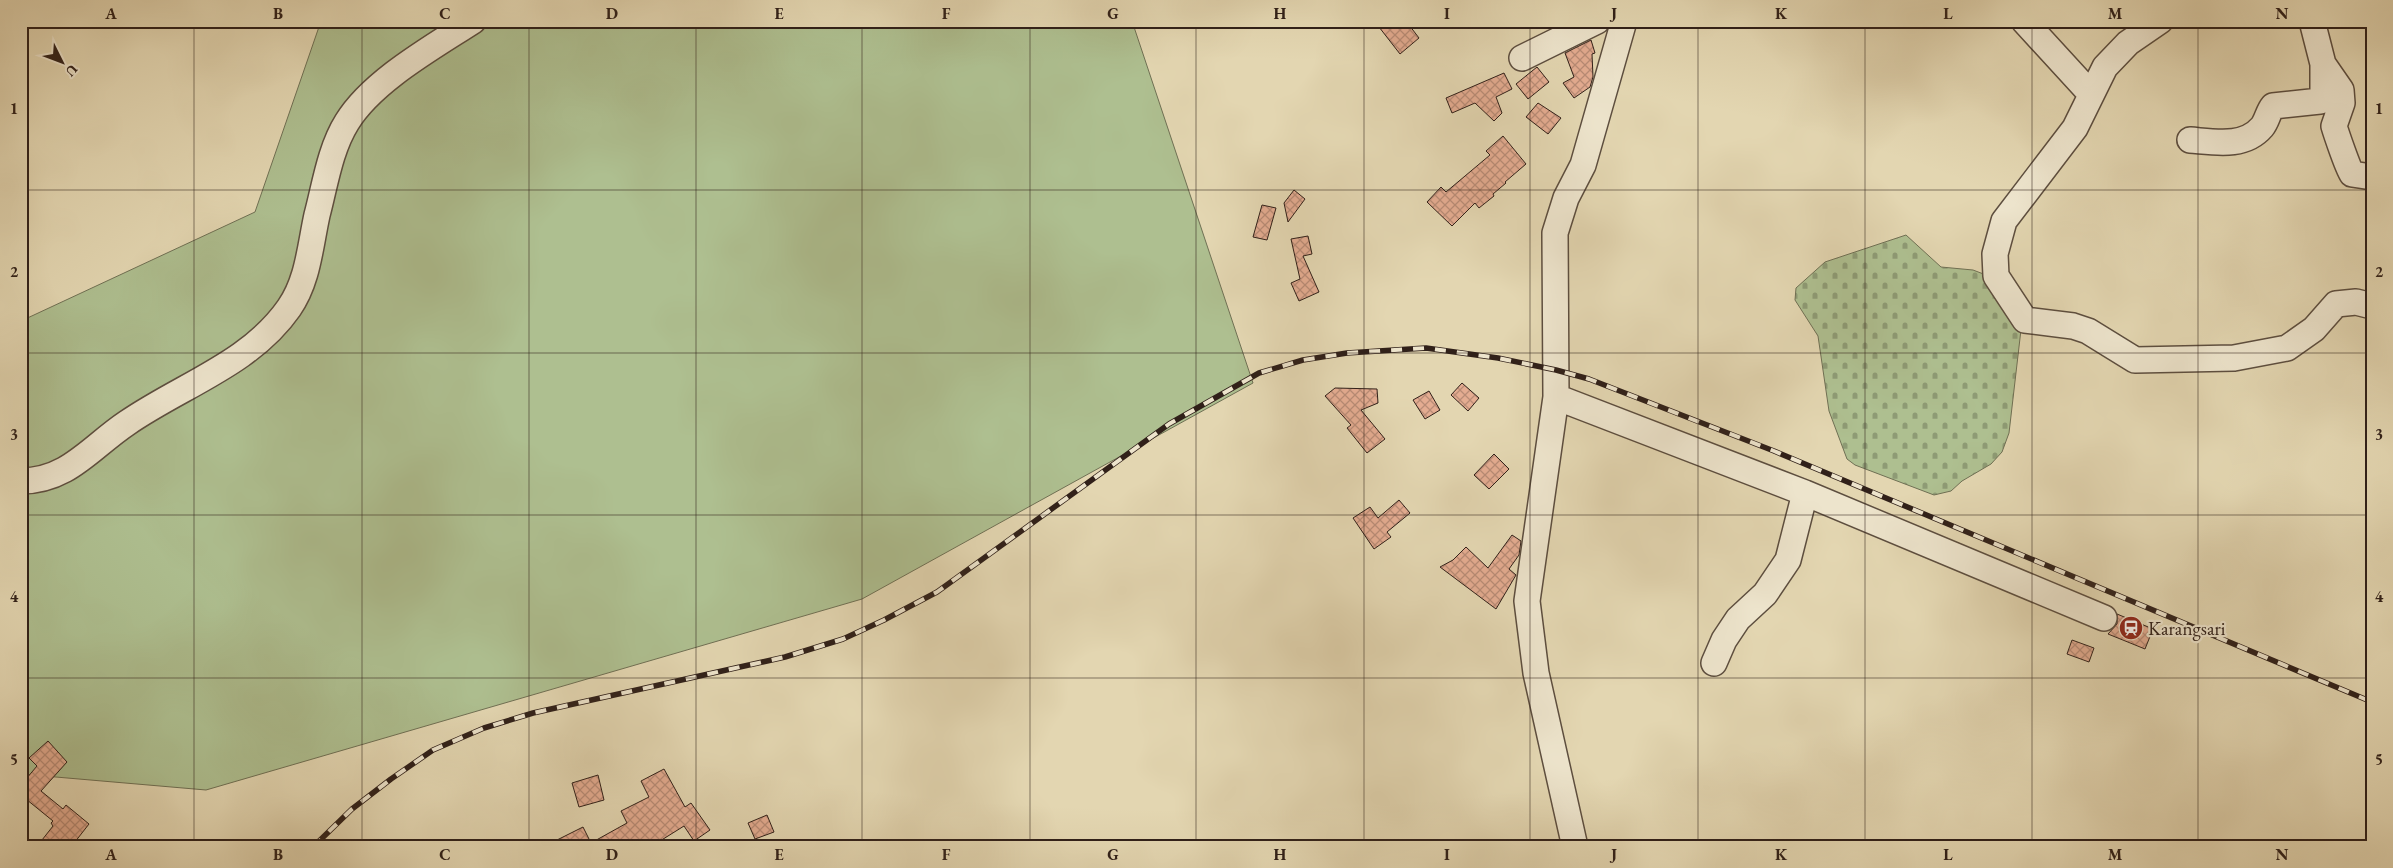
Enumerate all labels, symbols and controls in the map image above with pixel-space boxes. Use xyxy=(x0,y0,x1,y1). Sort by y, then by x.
text: A xyxy=(104,3,117,24)
text: B xyxy=(273,3,283,24)
text: C xyxy=(439,3,451,24)
text: D xyxy=(606,3,618,24)
text: E xyxy=(774,3,784,24)
text: F xyxy=(942,3,951,24)
text: G xyxy=(1107,3,1119,24)
text: H xyxy=(1274,3,1287,24)
text: I xyxy=(1444,3,1450,24)
text: J xyxy=(1609,3,1617,24)
text: K xyxy=(1775,3,1788,24)
text: L xyxy=(1943,3,1953,24)
text: M xyxy=(2108,3,2123,24)
text: N xyxy=(2276,3,2289,24)
north arrow xyxy=(38,38,88,88)
text: U xyxy=(61,61,82,81)
text: 1 xyxy=(10,98,18,119)
text: 1 xyxy=(2375,98,2383,119)
text: 2 xyxy=(10,261,19,282)
text: 2 xyxy=(2375,261,2384,282)
text: 3 xyxy=(10,424,18,445)
text: 3 xyxy=(2375,424,2383,445)
text: 4 xyxy=(10,586,19,607)
text: 4 xyxy=(2375,586,2384,607)
station icon: Karangsari xyxy=(2118,615,2144,641)
place label: Karangsari xyxy=(2148,616,2226,641)
text: 5 xyxy=(10,749,18,770)
text: 5 xyxy=(2375,749,2383,770)
text: A xyxy=(104,844,117,865)
text: B xyxy=(273,844,283,865)
text: C xyxy=(439,844,451,865)
text: D xyxy=(606,844,618,865)
text: E xyxy=(774,844,784,865)
text: F xyxy=(942,844,951,865)
text: G xyxy=(1107,844,1119,865)
text: H xyxy=(1274,844,1287,865)
text: I xyxy=(1444,844,1450,865)
text: J xyxy=(1609,844,1617,865)
text: K xyxy=(1775,844,1788,865)
text: L xyxy=(1943,844,1953,865)
text: M xyxy=(2108,844,2123,865)
text: N xyxy=(2276,844,2289,865)

